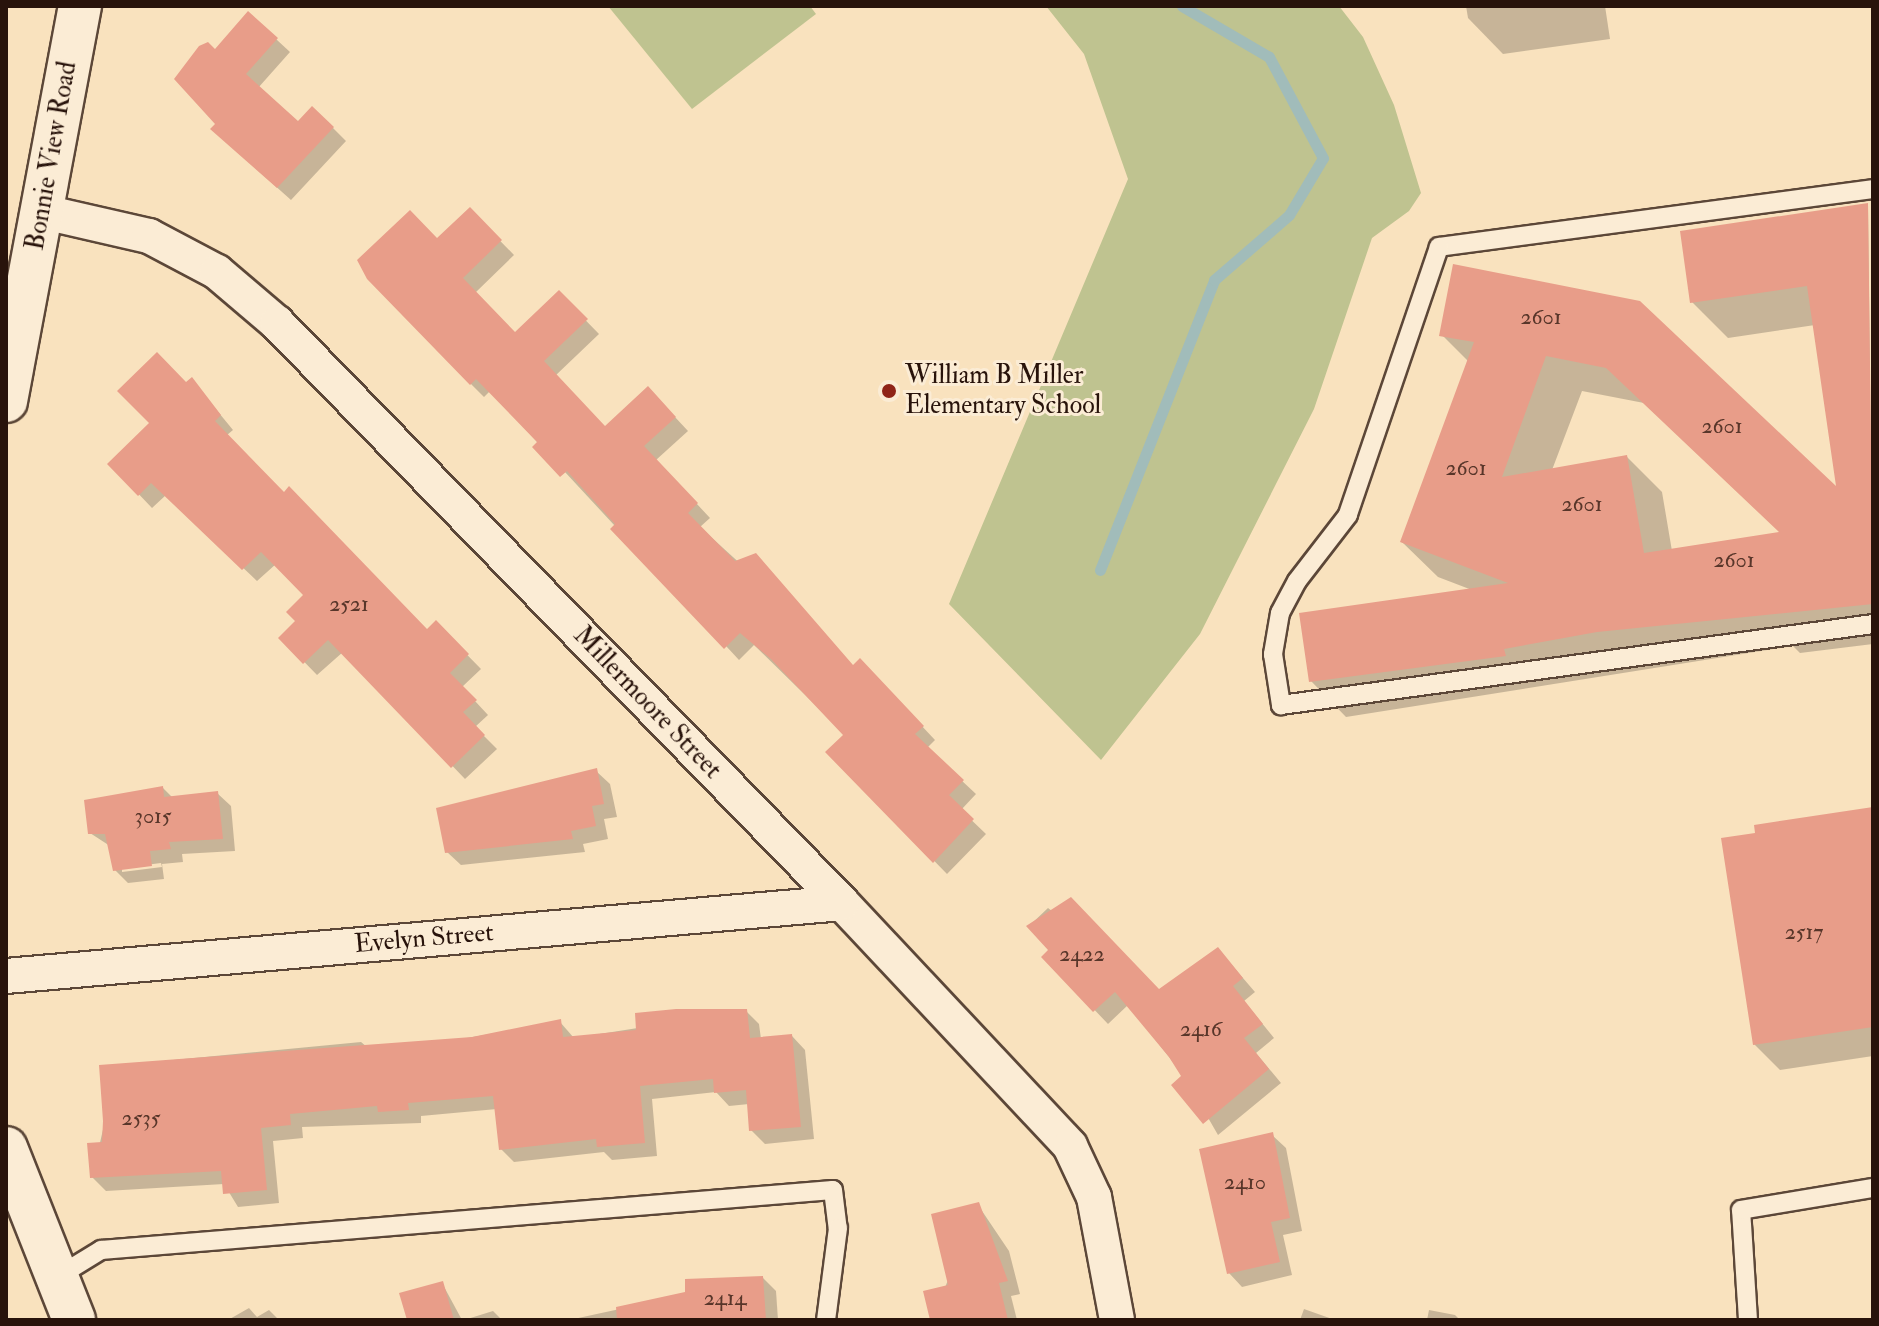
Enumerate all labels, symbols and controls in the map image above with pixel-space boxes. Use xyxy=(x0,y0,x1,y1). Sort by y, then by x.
street label: Bonnie View Road xyxy=(20,59,84,253)
house number: 2601 xyxy=(1520,305,1562,331)
place label: William B Miller Elementary School xyxy=(905,360,1101,422)
marker: William B Miller Elementary School xyxy=(880,382,898,400)
house number: 2601 xyxy=(1701,414,1743,440)
house number: 2601 xyxy=(1445,456,1487,482)
house number: 2601 xyxy=(1561,492,1603,518)
house number: 2601 xyxy=(1713,548,1755,574)
house number: 2521 xyxy=(329,592,369,618)
street label: Millermoore Street xyxy=(566,620,728,786)
house number: 3015 xyxy=(134,804,172,830)
street label: Evelyn Street xyxy=(353,917,495,961)
house number: 2517 xyxy=(1785,920,1823,946)
house number: 2422 xyxy=(1059,942,1105,968)
house number: 2416 xyxy=(1180,1017,1222,1043)
house number: 2535 xyxy=(122,1106,160,1132)
house number: 2410 xyxy=(1224,1170,1266,1196)
house number: 2414 xyxy=(704,1286,746,1312)

